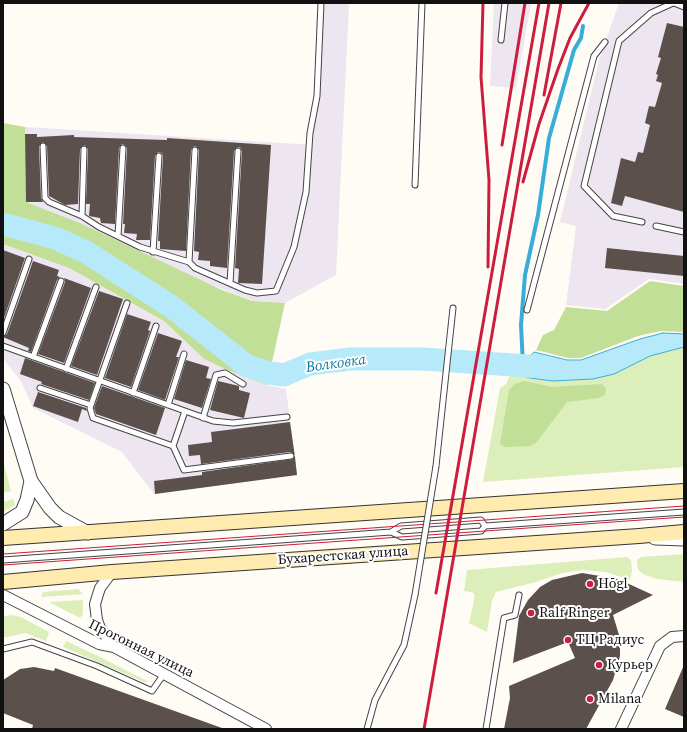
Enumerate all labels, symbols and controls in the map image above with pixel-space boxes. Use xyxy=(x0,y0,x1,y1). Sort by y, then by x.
water label: Волковка xyxy=(305,351,367,377)
street label: Бухарестская улица xyxy=(277,543,409,569)
place label: Hōgl xyxy=(598,576,628,592)
marker: Hōgl xyxy=(585,579,595,589)
place label: Ralf Ringer xyxy=(539,605,610,621)
marker: Ralf Ringer xyxy=(526,608,536,618)
street label: Прогонная улица xyxy=(86,616,196,682)
place label: ТЦ Радиус xyxy=(576,632,644,648)
marker: ТЦ Радиус xyxy=(563,635,573,645)
place label: Курьер xyxy=(607,657,653,673)
marker: Курьер xyxy=(594,660,604,670)
place label: Milana xyxy=(598,691,641,707)
marker: Milana xyxy=(585,694,595,704)

